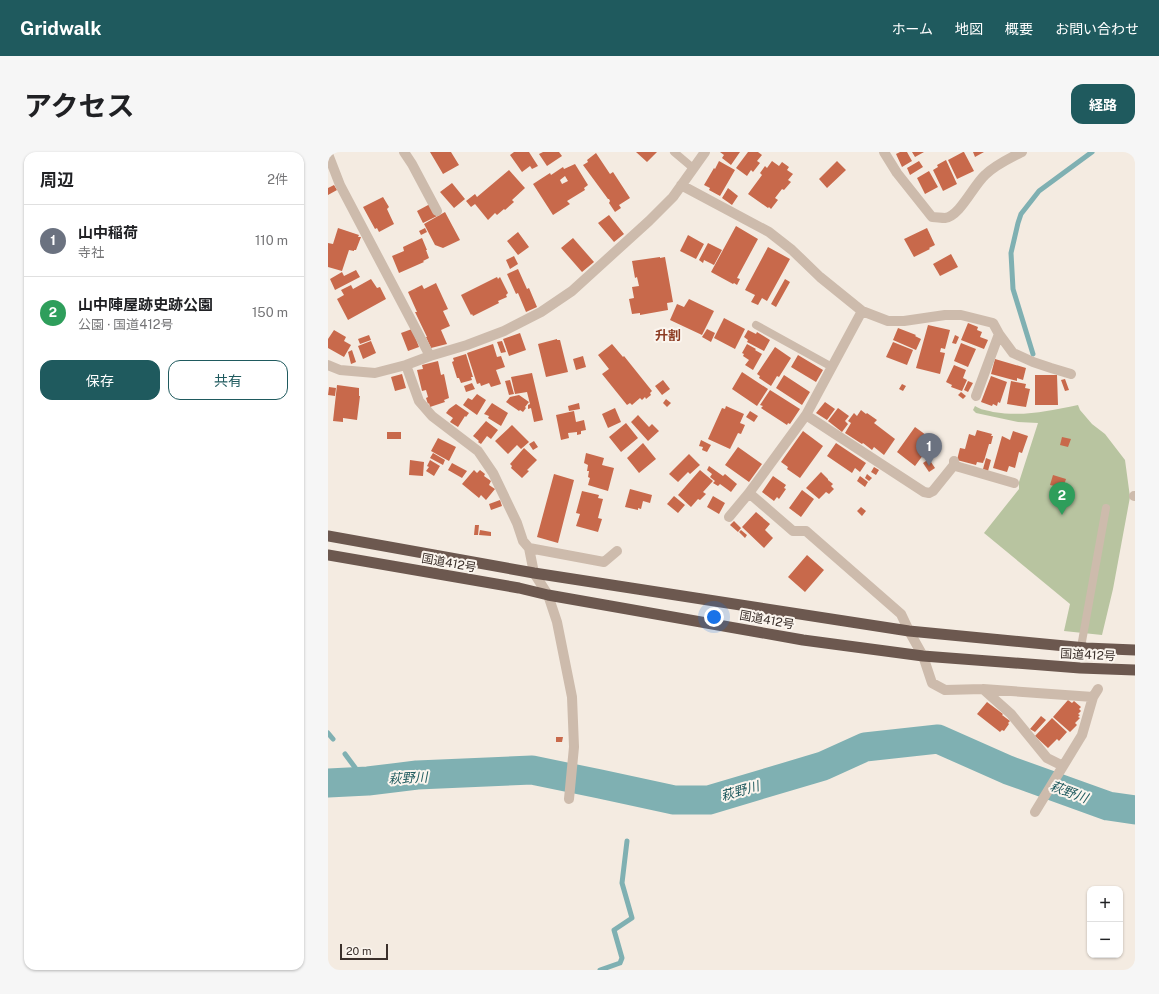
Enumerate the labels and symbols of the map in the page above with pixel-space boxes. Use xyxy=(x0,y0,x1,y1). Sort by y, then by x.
district label: 升割 xyxy=(655,328,681,343)
pin: 1 xyxy=(916,433,942,466)
pin: 2 xyxy=(1049,482,1075,515)
street label: 国道412号 xyxy=(420,551,478,575)
your location xyxy=(704,607,724,627)
street label: 国道412号 xyxy=(738,608,796,632)
street label: 国道412号 xyxy=(1060,647,1116,663)
water label: 萩野川 xyxy=(388,769,430,787)
water label: 萩野川 xyxy=(719,778,763,804)
water label: 萩野川 xyxy=(1048,778,1092,806)
scale bar xyxy=(340,942,388,961)

